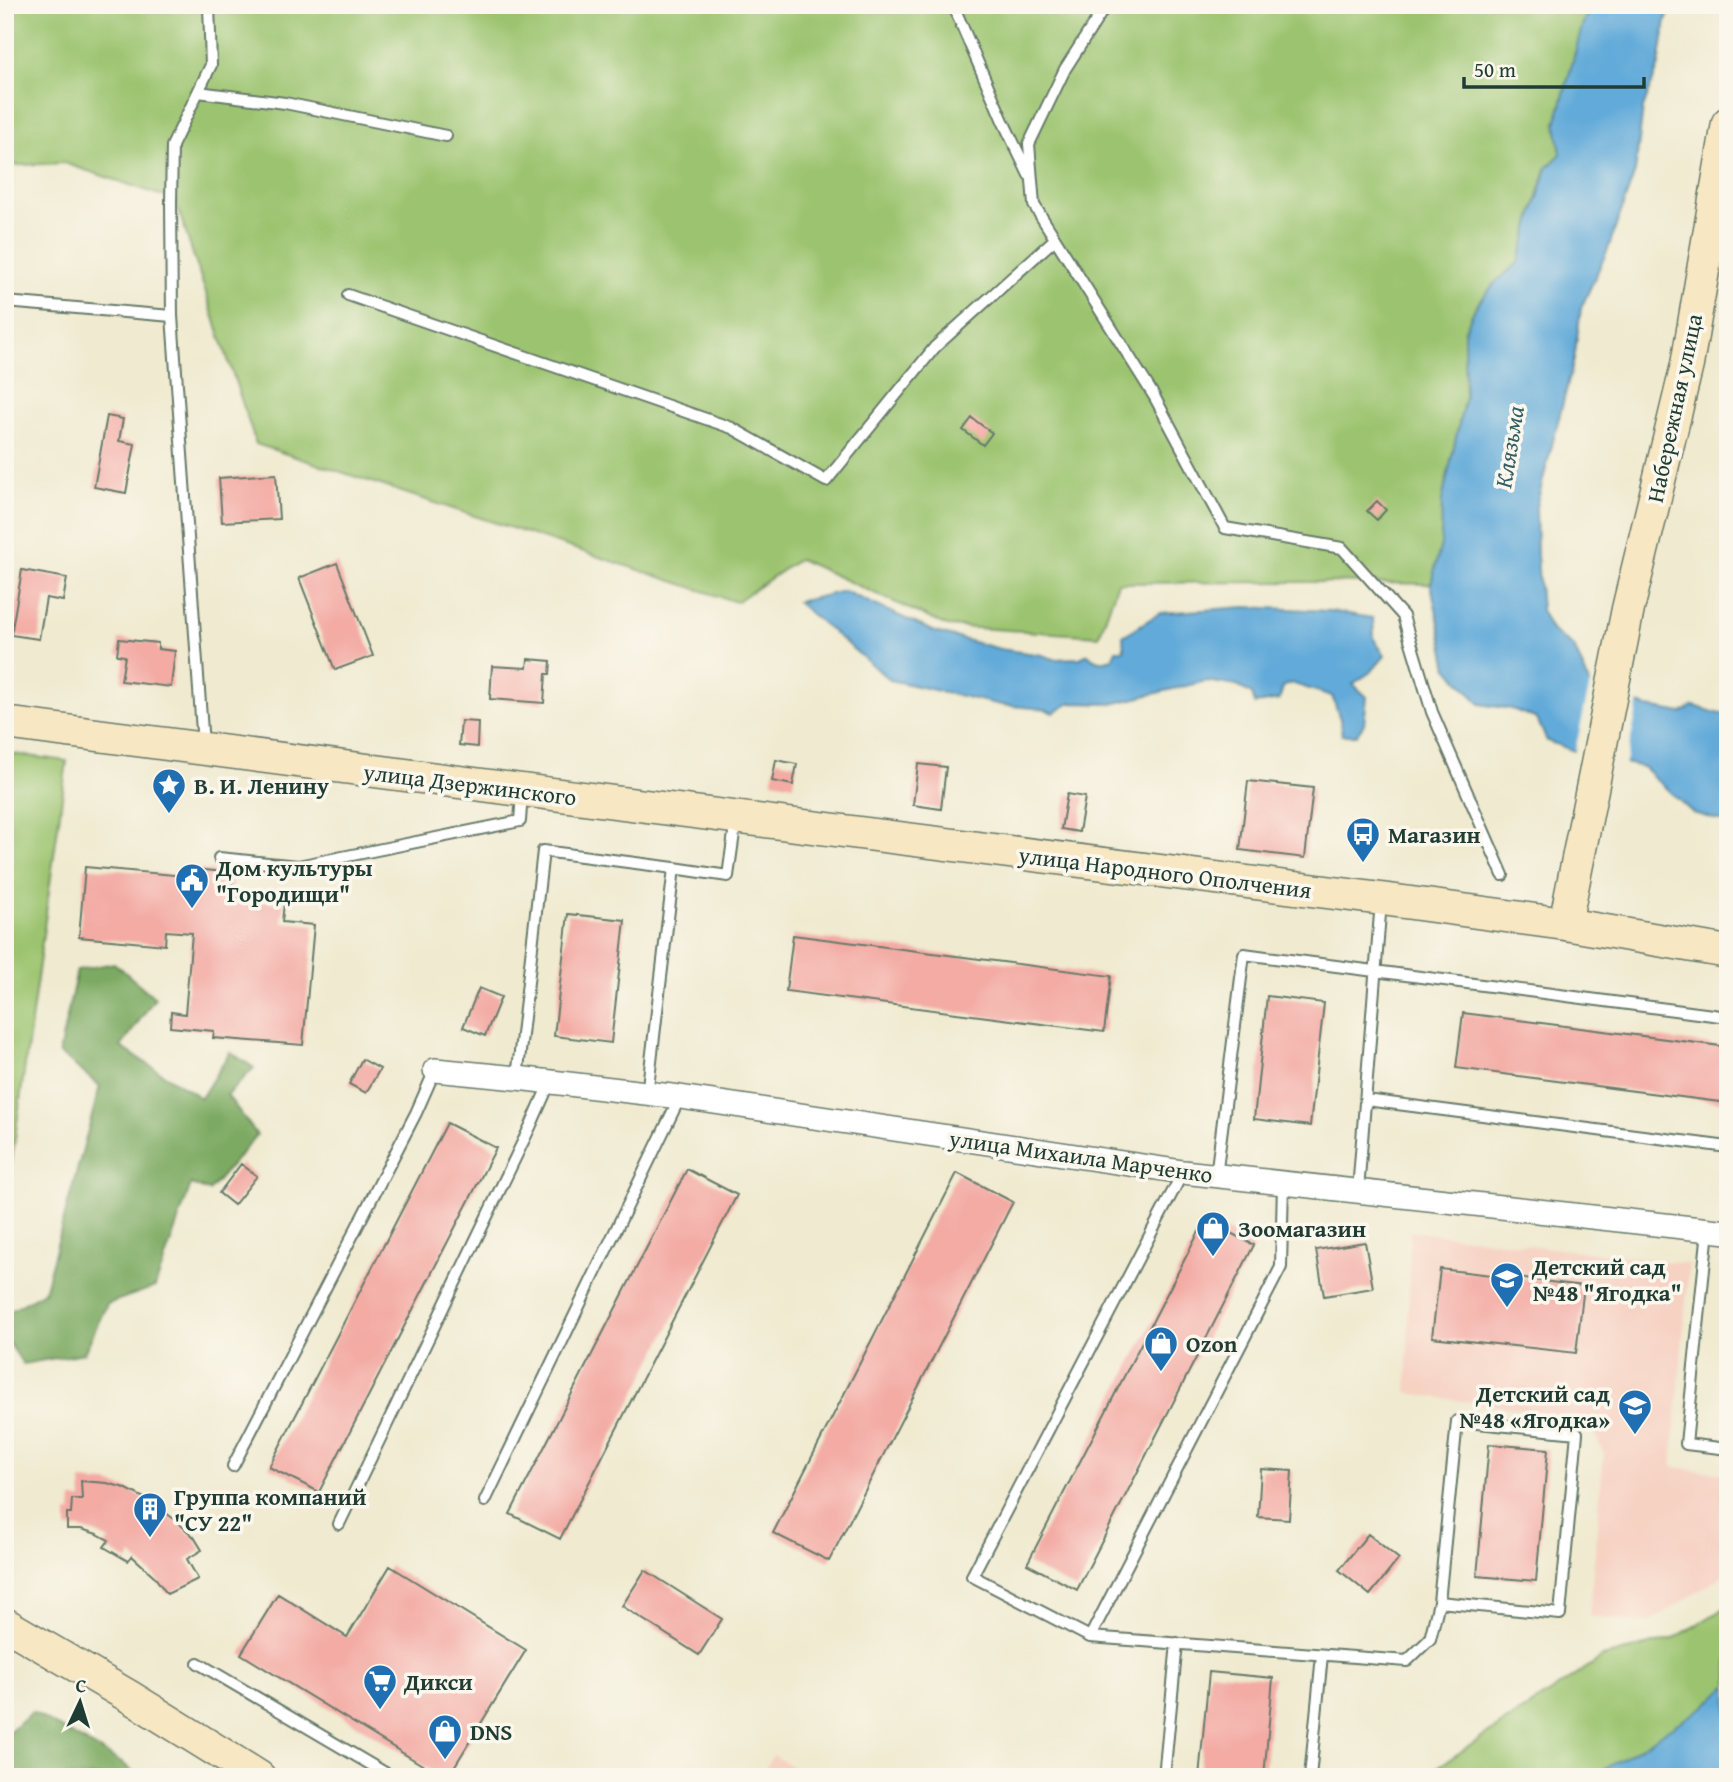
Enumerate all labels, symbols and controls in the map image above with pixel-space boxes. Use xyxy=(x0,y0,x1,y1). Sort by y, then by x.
scale bar xyxy=(1464,46,1644,90)
text: 50 m xyxy=(1474,54,1516,85)
street label: Набережная улица xyxy=(1638,311,1710,505)
water label: Клязьма xyxy=(1485,403,1533,491)
street label: улица Дзержинского xyxy=(361,754,578,813)
place icon: В. И. Ленину xyxy=(150,766,188,815)
place label: В. И. Ленину xyxy=(194,769,329,802)
bus stop icon: Магазин xyxy=(1344,815,1382,864)
place label: Магазин xyxy=(1388,818,1481,851)
street label: улица Народного Ополчения xyxy=(1016,838,1314,906)
place label: Дом культуры "Городищи" xyxy=(215,851,373,910)
public building icon: Дом культуры "Городищи" xyxy=(173,861,211,910)
street label: улица Михаила Марченко xyxy=(946,1121,1215,1191)
shop icon: Зоомагазин xyxy=(1194,1209,1232,1258)
place label: Зоомагазин xyxy=(1238,1212,1366,1245)
place label: Детский сад №48 "Ягодка" xyxy=(1531,1250,1682,1309)
school or university icon: Детский сад №48 "Ягодка" xyxy=(1488,1260,1526,1309)
shop icon: Ozon xyxy=(1142,1324,1180,1373)
place label: Ozon xyxy=(1186,1327,1238,1360)
place label: Детский сад №48 «Ягодка» xyxy=(1459,1377,1610,1436)
school or university icon: Детский сад №48 «Ягодка» xyxy=(1616,1387,1654,1436)
place label: Группа компаний "СУ 22" xyxy=(174,1480,366,1539)
building icon: Группа компаний "СУ 22" xyxy=(131,1490,169,1539)
supermarket icon: Дикси xyxy=(361,1662,399,1711)
place label: Дикси xyxy=(403,1665,473,1698)
north arrow xyxy=(46,1666,116,1736)
text: С xyxy=(75,1671,88,1699)
shop icon: DNS xyxy=(426,1712,464,1761)
place label: DNS xyxy=(470,1715,512,1748)

